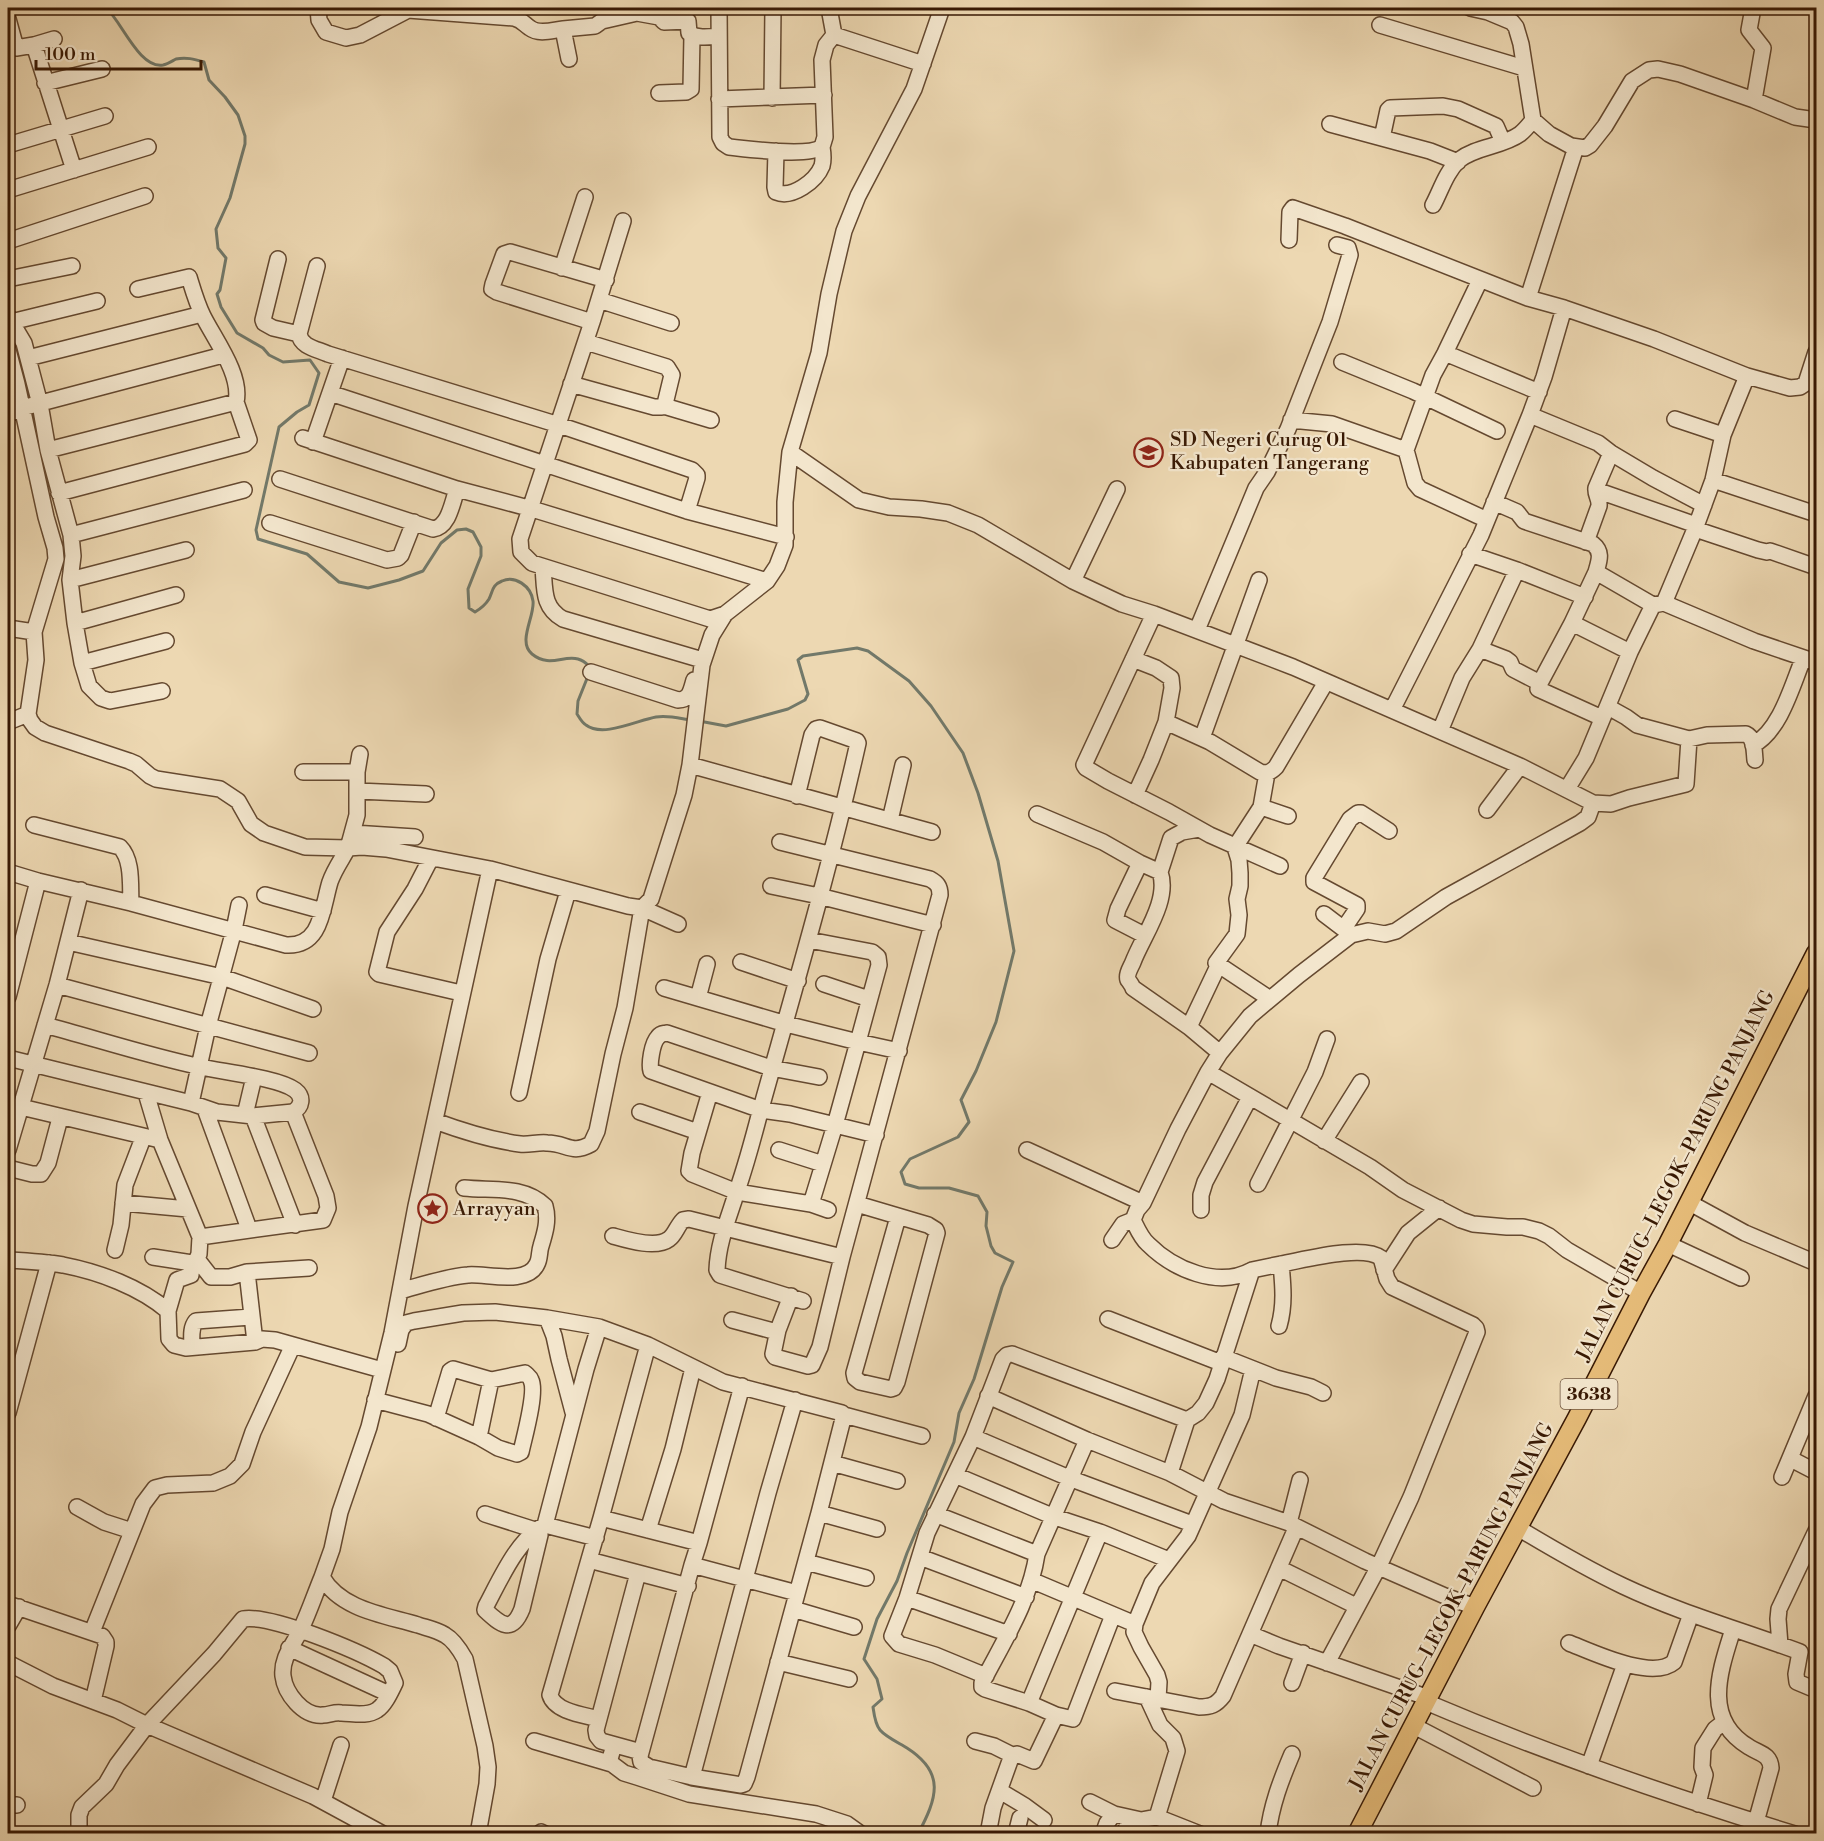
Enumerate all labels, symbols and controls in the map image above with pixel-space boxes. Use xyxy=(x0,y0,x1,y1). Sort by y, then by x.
scale bar xyxy=(36,33,201,71)
text: 100 m xyxy=(45,43,96,66)
place label: SD Negeri Curug 01 Kabupaten Tangerang xyxy=(1170,428,1370,476)
school or university icon: SD Negeri Curug 01 Kabupaten Tangerang xyxy=(1133,436,1165,468)
street label: JALAN CURUG–LEGOK–PARUNG PANJANG xyxy=(1571,986,1781,1367)
place icon: Arrayyan xyxy=(416,1193,448,1225)
place label: Arrayyan xyxy=(452,1197,536,1222)
road number: 3638 xyxy=(1560,1379,1618,1409)
street label: JALAN CURUG–LEGOK–PARUNG PANJANG xyxy=(1344,1419,1560,1796)

